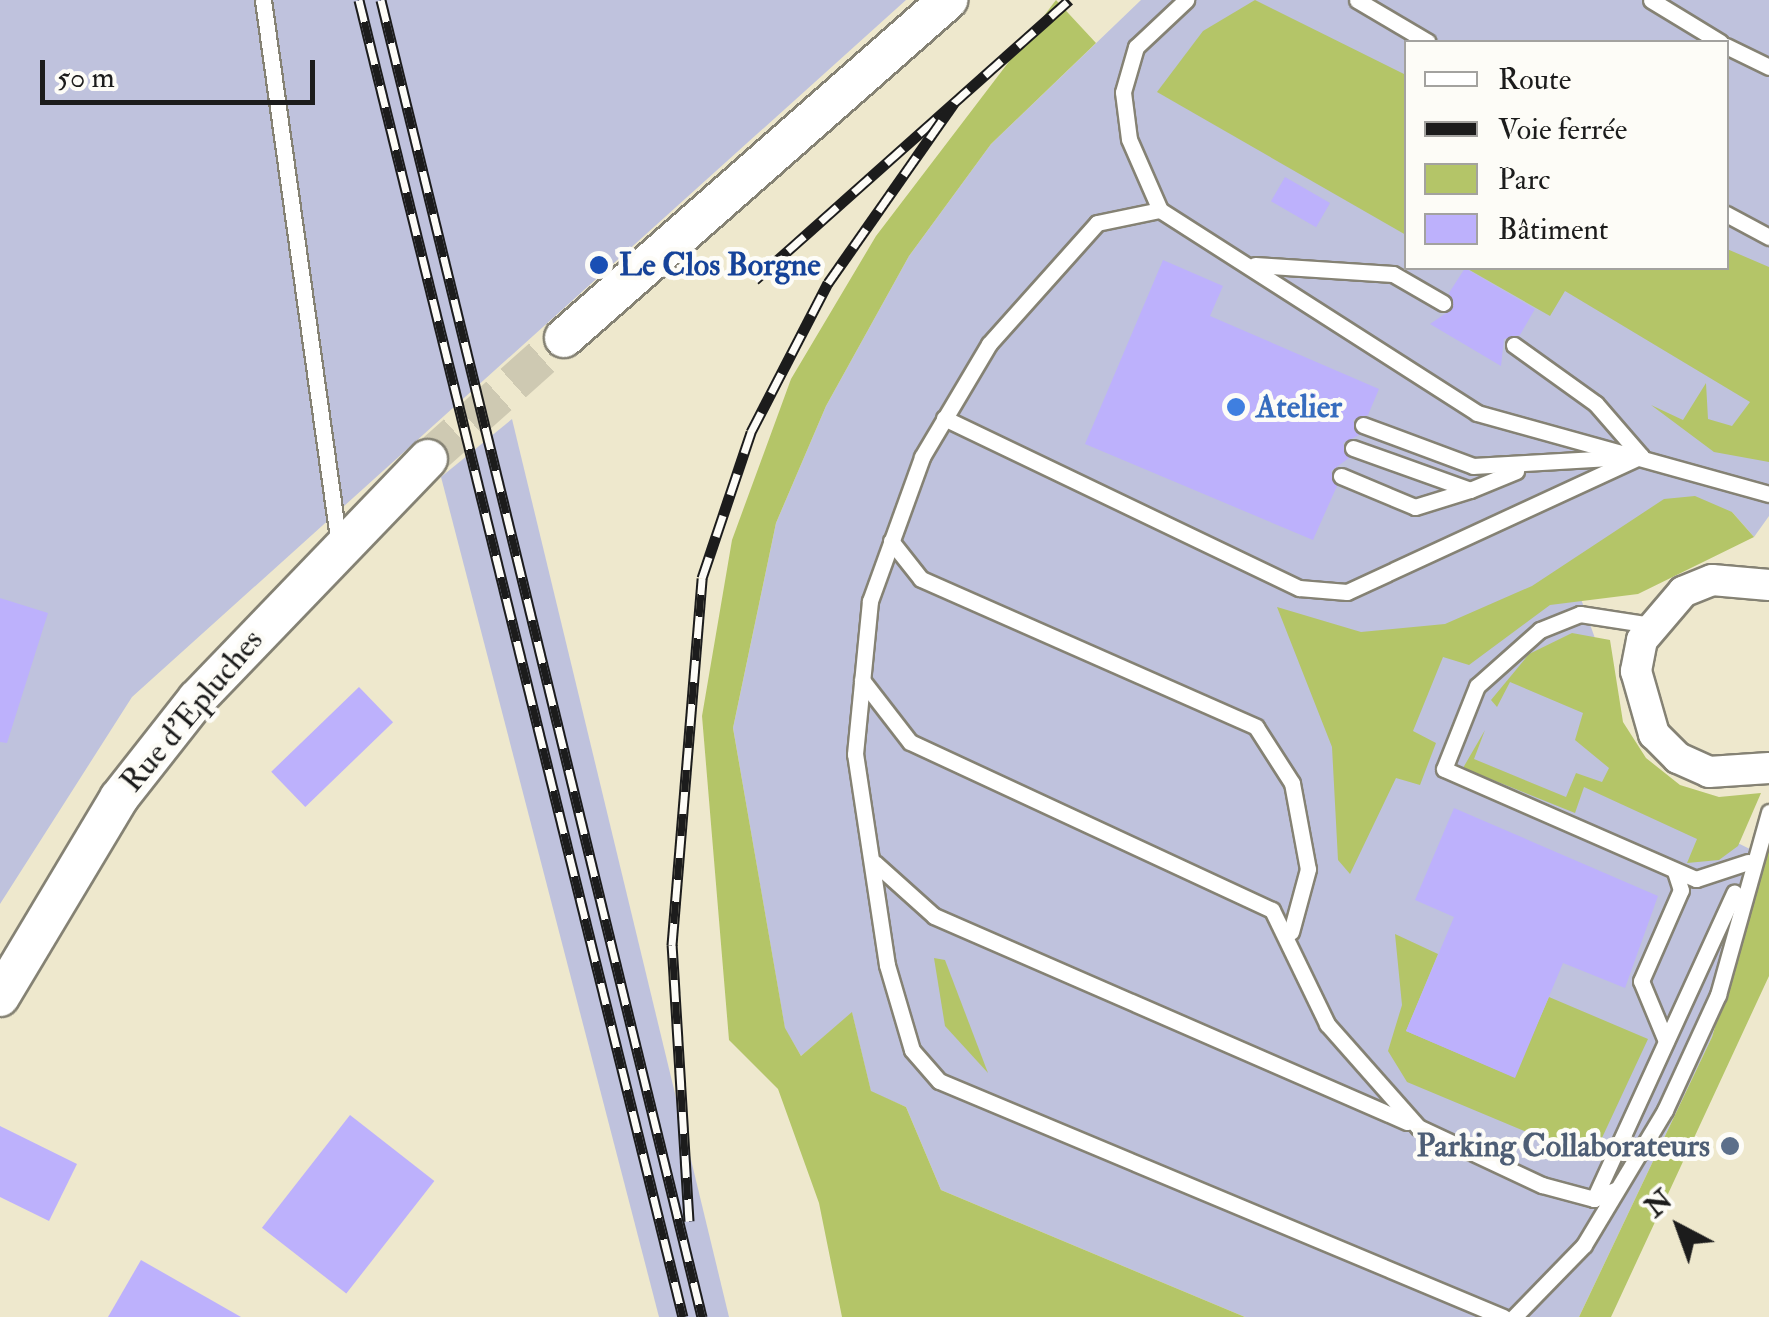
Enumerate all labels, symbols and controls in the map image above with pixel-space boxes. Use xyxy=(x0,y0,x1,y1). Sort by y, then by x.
scale bar xyxy=(45,40,320,102)
legend xyxy=(1404,40,1729,270)
text: 50 m xyxy=(57,59,115,96)
text: Route xyxy=(1498,61,1571,98)
text: Voie ferrée xyxy=(1498,111,1627,148)
text: Parc xyxy=(1498,161,1550,198)
text: Bâtiment xyxy=(1498,211,1608,248)
place label: Le Clos Borgne xyxy=(619,246,821,284)
marker: Le Clos Borgne xyxy=(588,254,610,276)
place label: Atelier xyxy=(1256,388,1342,426)
marker: Atelier xyxy=(1225,396,1247,418)
street label: Rue d'Epluches xyxy=(113,622,271,800)
place label: Parking Collaborateurs xyxy=(1417,1127,1710,1165)
marker: Parking Collaborateurs xyxy=(1719,1135,1741,1157)
north arrow xyxy=(1629,1177,1729,1277)
text: N xyxy=(1638,1183,1680,1225)

